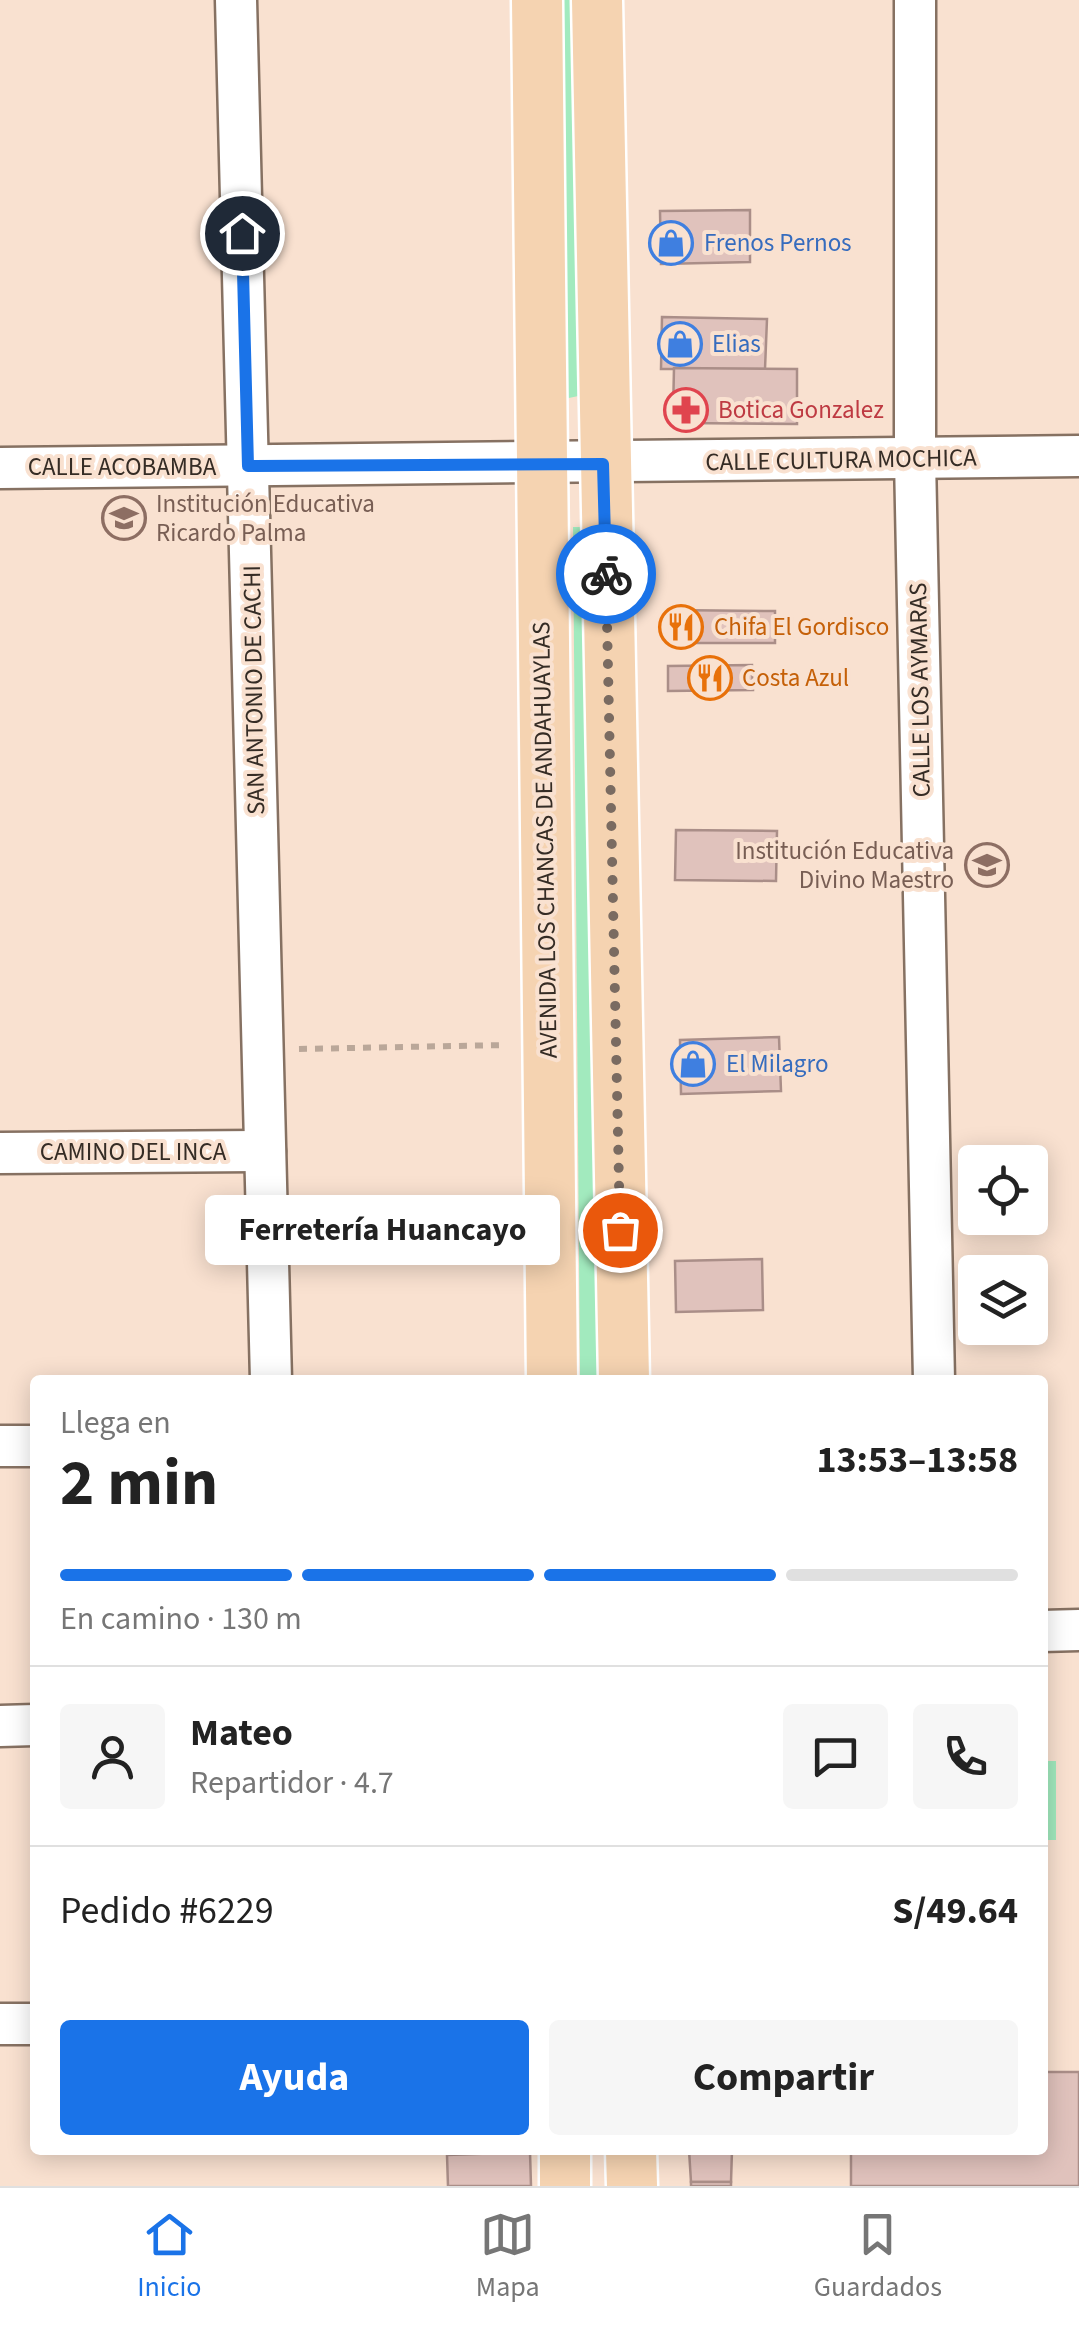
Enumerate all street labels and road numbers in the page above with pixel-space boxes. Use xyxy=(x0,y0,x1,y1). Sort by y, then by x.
street label: CALLE CULTURA MOCHICA xyxy=(705,440,977,480)
street label: CALLE ACOBAMBA xyxy=(28,449,217,485)
street label: SAN ANTONIO DE CACHI xyxy=(234,565,274,815)
street label: CALLE LOS AYMARAS xyxy=(900,582,940,798)
street label: AVENIDA LOS CHANCAS DE ANDAHUAYLAS xyxy=(523,621,567,1059)
street label: CAMINO DEL INCA xyxy=(40,1134,227,1170)

